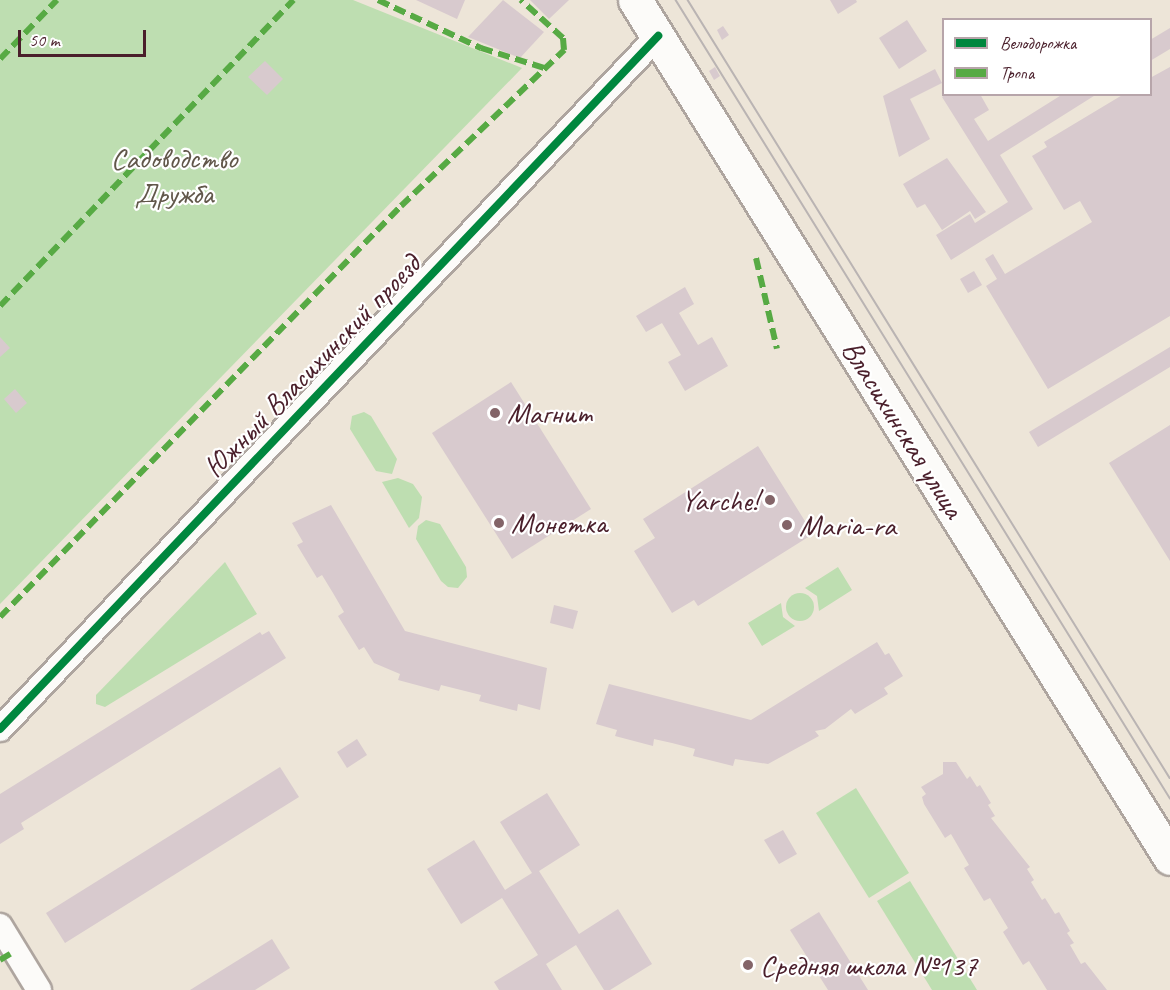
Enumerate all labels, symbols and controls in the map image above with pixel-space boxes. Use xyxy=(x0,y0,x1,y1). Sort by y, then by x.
scale bar xyxy=(21,18,148,56)
legend xyxy=(942,18,1152,96)
text: 50 m xyxy=(29,29,60,51)
text: Велодорожка xyxy=(1000,32,1076,54)
text: Тропа xyxy=(1000,62,1034,84)
park label: Садоводство Дружба xyxy=(111,140,237,210)
street label: Южный Власихинский проезд xyxy=(196,247,428,485)
street label: Власихинская улица xyxy=(833,333,973,525)
place label: Магнит xyxy=(507,395,592,431)
marker: Магнит xyxy=(488,406,502,420)
place label: Yarche! xyxy=(681,482,758,518)
marker: Yarche! xyxy=(763,493,777,507)
place label: Монетка xyxy=(511,505,607,541)
place label: Maria-ra xyxy=(799,507,896,543)
marker: Монетка xyxy=(492,516,506,530)
marker: Maria-ra xyxy=(780,518,794,532)
place label: Средняя школа №137 xyxy=(760,947,977,983)
marker: Средняя школа №137 xyxy=(741,958,755,972)

